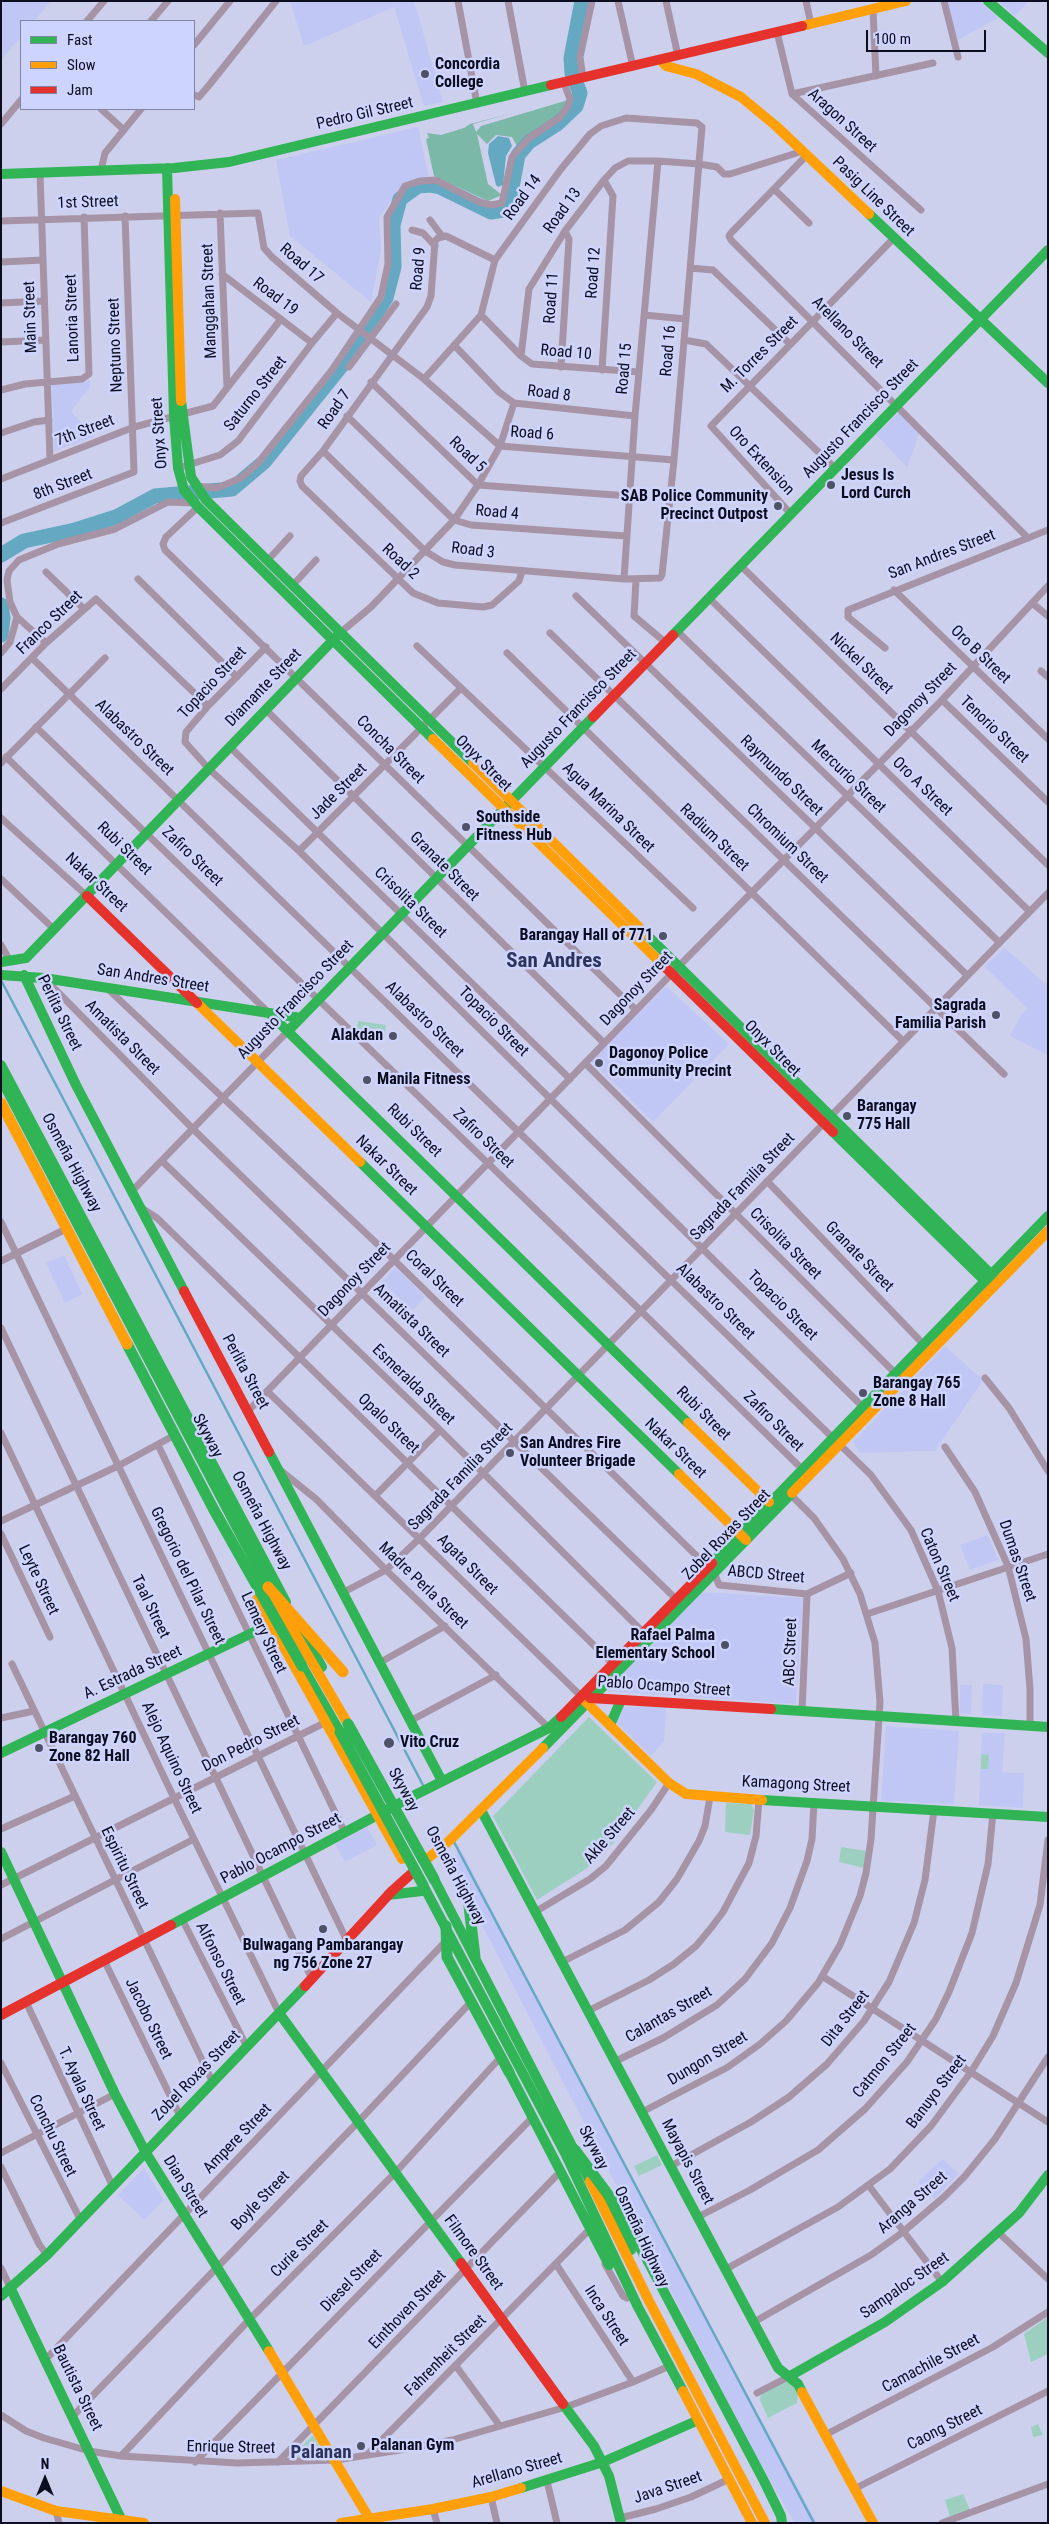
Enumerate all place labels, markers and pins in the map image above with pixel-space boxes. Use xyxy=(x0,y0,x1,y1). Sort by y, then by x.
place label: Concordia College xyxy=(435,55,500,93)
marker: Concordia College xyxy=(419,68,431,80)
place label: Jesus Is Lord Curch xyxy=(841,466,911,504)
marker: Jesus Is Lord Curch xyxy=(825,479,837,491)
place label: SAB Police Community Precinct Outpost xyxy=(621,487,768,525)
marker: SAB Police Community Precinct Outpost xyxy=(772,500,784,512)
place label: Southside Fitness Hub xyxy=(476,808,552,846)
marker: Southside Fitness Hub xyxy=(460,821,472,833)
place label: Barangay Hall of 771 xyxy=(519,926,653,946)
marker: Barangay Hall of 771 xyxy=(657,930,669,942)
place label: Sagrada Familia Parish xyxy=(895,996,986,1034)
marker: Sagrada Familia Parish xyxy=(990,1009,1002,1021)
place label: Alakdan xyxy=(331,1026,383,1046)
marker: Alakdan xyxy=(387,1030,399,1042)
place label: Dagonoy Police Community Precint xyxy=(609,1044,731,1082)
marker: Dagonoy Police Community Precint xyxy=(593,1057,605,1069)
place label: Manila Fitness xyxy=(377,1070,470,1090)
marker: Manila Fitness xyxy=(361,1074,373,1086)
place label: Barangay 775 Hall xyxy=(857,1097,917,1135)
marker: Barangay 775 Hall xyxy=(841,1110,853,1122)
place label: Barangay 765 Zone 8 Hall xyxy=(873,1374,961,1412)
marker: Barangay 765 Zone 8 Hall xyxy=(857,1387,869,1399)
place label: San Andres Fire Volunteer Brigade xyxy=(520,1434,635,1472)
marker: San Andres Fire Volunteer Brigade xyxy=(504,1447,516,1459)
place label: Rafael Palma Elementary School xyxy=(596,1626,715,1664)
marker: Rafael Palma Elementary School xyxy=(719,1639,731,1651)
place label: Barangay 760 Zone 82 Hall xyxy=(49,1729,137,1767)
place label: Vito Cruz xyxy=(400,1733,459,1753)
marker: Vito Cruz xyxy=(382,1736,396,1750)
marker: Barangay 760 Zone 82 Hall xyxy=(33,1742,45,1754)
marker: Bulwagang Pambarangay ng 756 Zone 27 xyxy=(317,1923,329,1935)
place label: Bulwagang Pambarangay ng 756 Zone 27 xyxy=(243,1936,403,1974)
place label: Palanan Gym xyxy=(371,2436,454,2456)
marker: Palanan Gym xyxy=(355,2440,367,2452)

